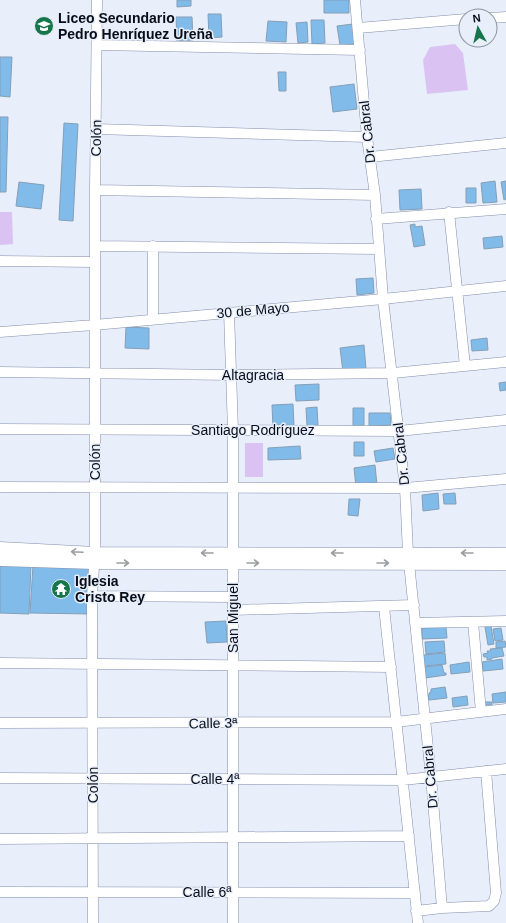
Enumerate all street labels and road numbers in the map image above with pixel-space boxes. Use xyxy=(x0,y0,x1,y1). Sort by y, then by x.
street label: Dr. Cabral xyxy=(356,100,378,164)
street label: Colón xyxy=(88,120,104,156)
street label: 30 de Mayo xyxy=(216,299,290,321)
street label: Altagracia xyxy=(222,367,284,383)
street label: Santiago Rodríguez xyxy=(191,422,315,438)
street label: Dr. Cabral xyxy=(390,422,412,486)
street label: Colón xyxy=(87,444,103,480)
street label: San Miguel xyxy=(225,583,241,653)
street label: Calle 3ª xyxy=(188,715,238,731)
street label: Dr. Cabral xyxy=(419,745,441,809)
street label: Colón xyxy=(85,767,101,803)
street label: Calle 4ª xyxy=(191,771,240,787)
street label: Calle 6ª xyxy=(183,884,232,900)

